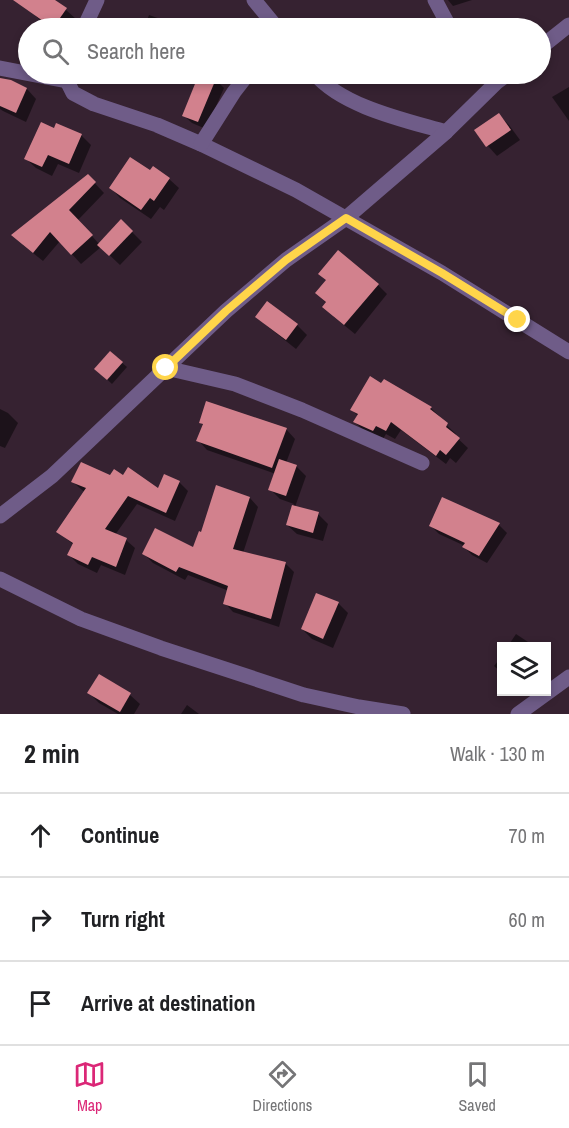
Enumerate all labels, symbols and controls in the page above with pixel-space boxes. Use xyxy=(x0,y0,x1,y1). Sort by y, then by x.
search box xyxy=(18,18,551,84)
icon: search xyxy=(39,35,72,68)
text: Search here xyxy=(87,36,185,66)
route end xyxy=(504,306,530,332)
route start xyxy=(152,354,178,380)
map controls xyxy=(497,642,551,696)
button: layers xyxy=(497,642,551,696)
text: 2 min xyxy=(24,736,80,771)
text: Walk · 130 m xyxy=(450,740,545,767)
icon: ahead xyxy=(24,819,57,852)
text: Continue xyxy=(81,820,159,850)
text: 70 m xyxy=(509,822,545,849)
icon: right xyxy=(24,903,57,936)
text: Turn right xyxy=(81,904,165,934)
text: 60 m xyxy=(509,906,545,933)
icon: arrive xyxy=(24,987,57,1020)
text: Arrive at destination xyxy=(81,988,255,1018)
tab: Map xyxy=(73,1058,106,1116)
tab: Directions xyxy=(252,1058,312,1116)
tab: Saved xyxy=(459,1058,496,1116)

